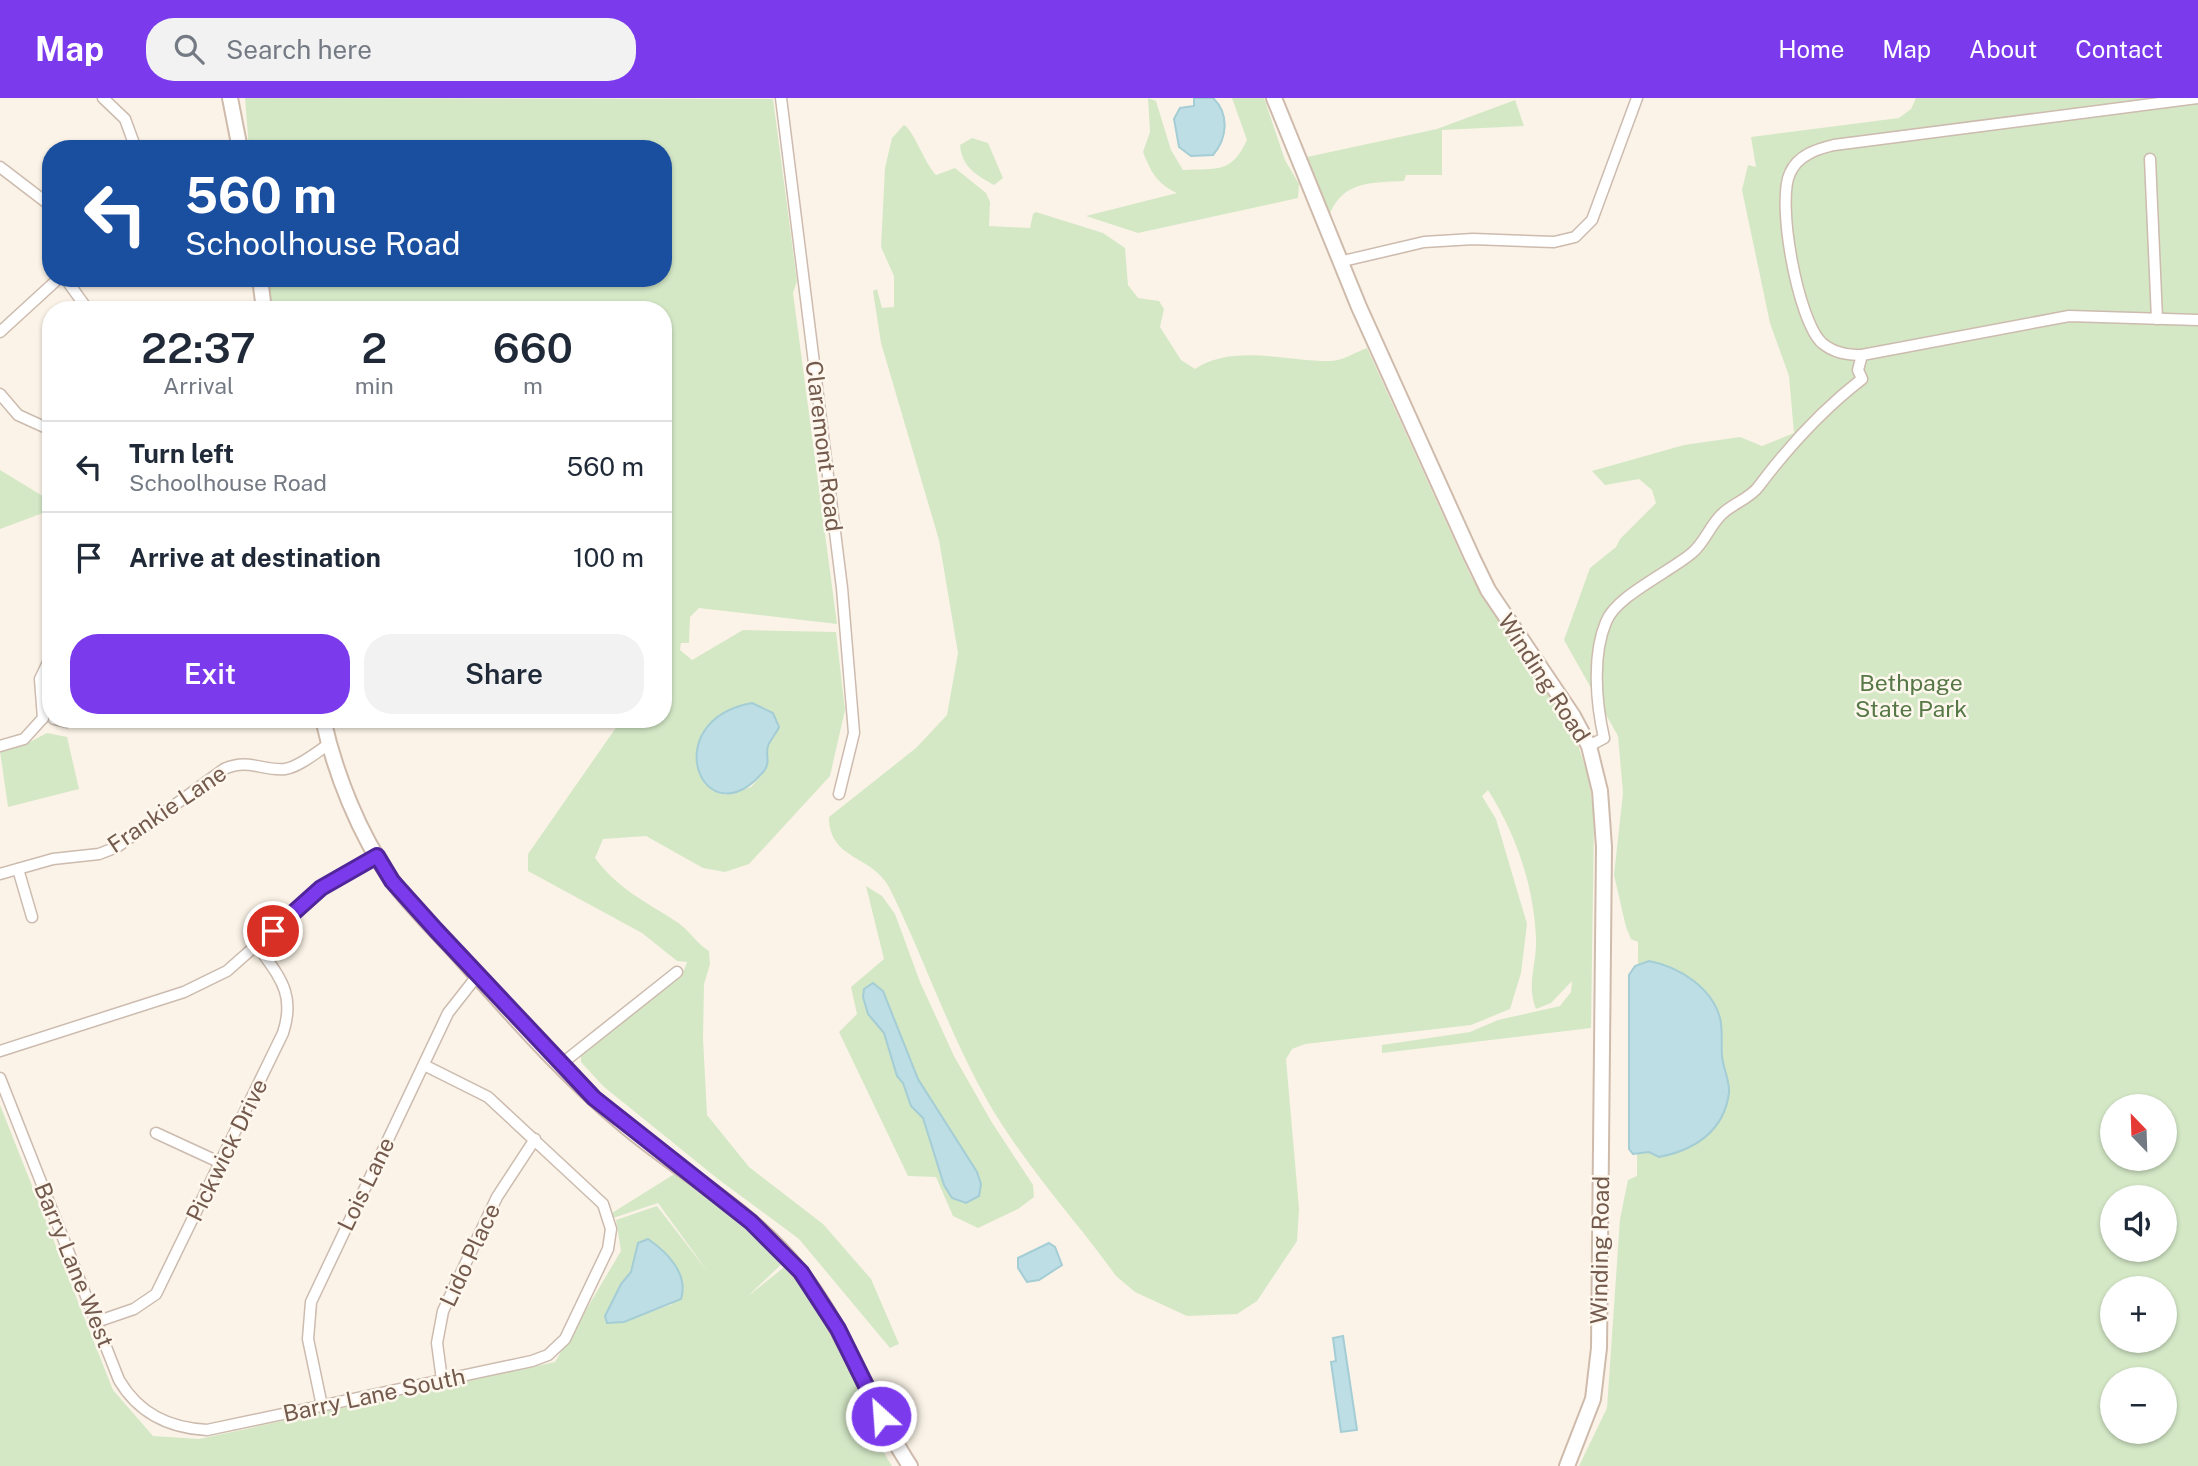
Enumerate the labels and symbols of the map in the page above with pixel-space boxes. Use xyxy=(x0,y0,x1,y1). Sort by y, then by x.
street label: Claremont Road xyxy=(801,359,848,533)
street label: Winding Road xyxy=(1493,608,1596,747)
park label: Bethpage State Park xyxy=(1855,669,1967,722)
street label: Frankie Lane xyxy=(102,759,231,858)
pin xyxy=(243,901,303,961)
street label: Pickwick Drive xyxy=(180,1074,273,1226)
north arrow xyxy=(2100,1094,2177,1171)
street label: Lois Lane xyxy=(331,1133,400,1235)
street label: Winding Road xyxy=(1585,1176,1614,1324)
street label: Barry Lane West xyxy=(29,1179,120,1351)
street label: Lido Place xyxy=(434,1199,505,1311)
street label: Barry Lane South xyxy=(280,1362,467,1427)
position arrow xyxy=(844,1379,918,1453)

